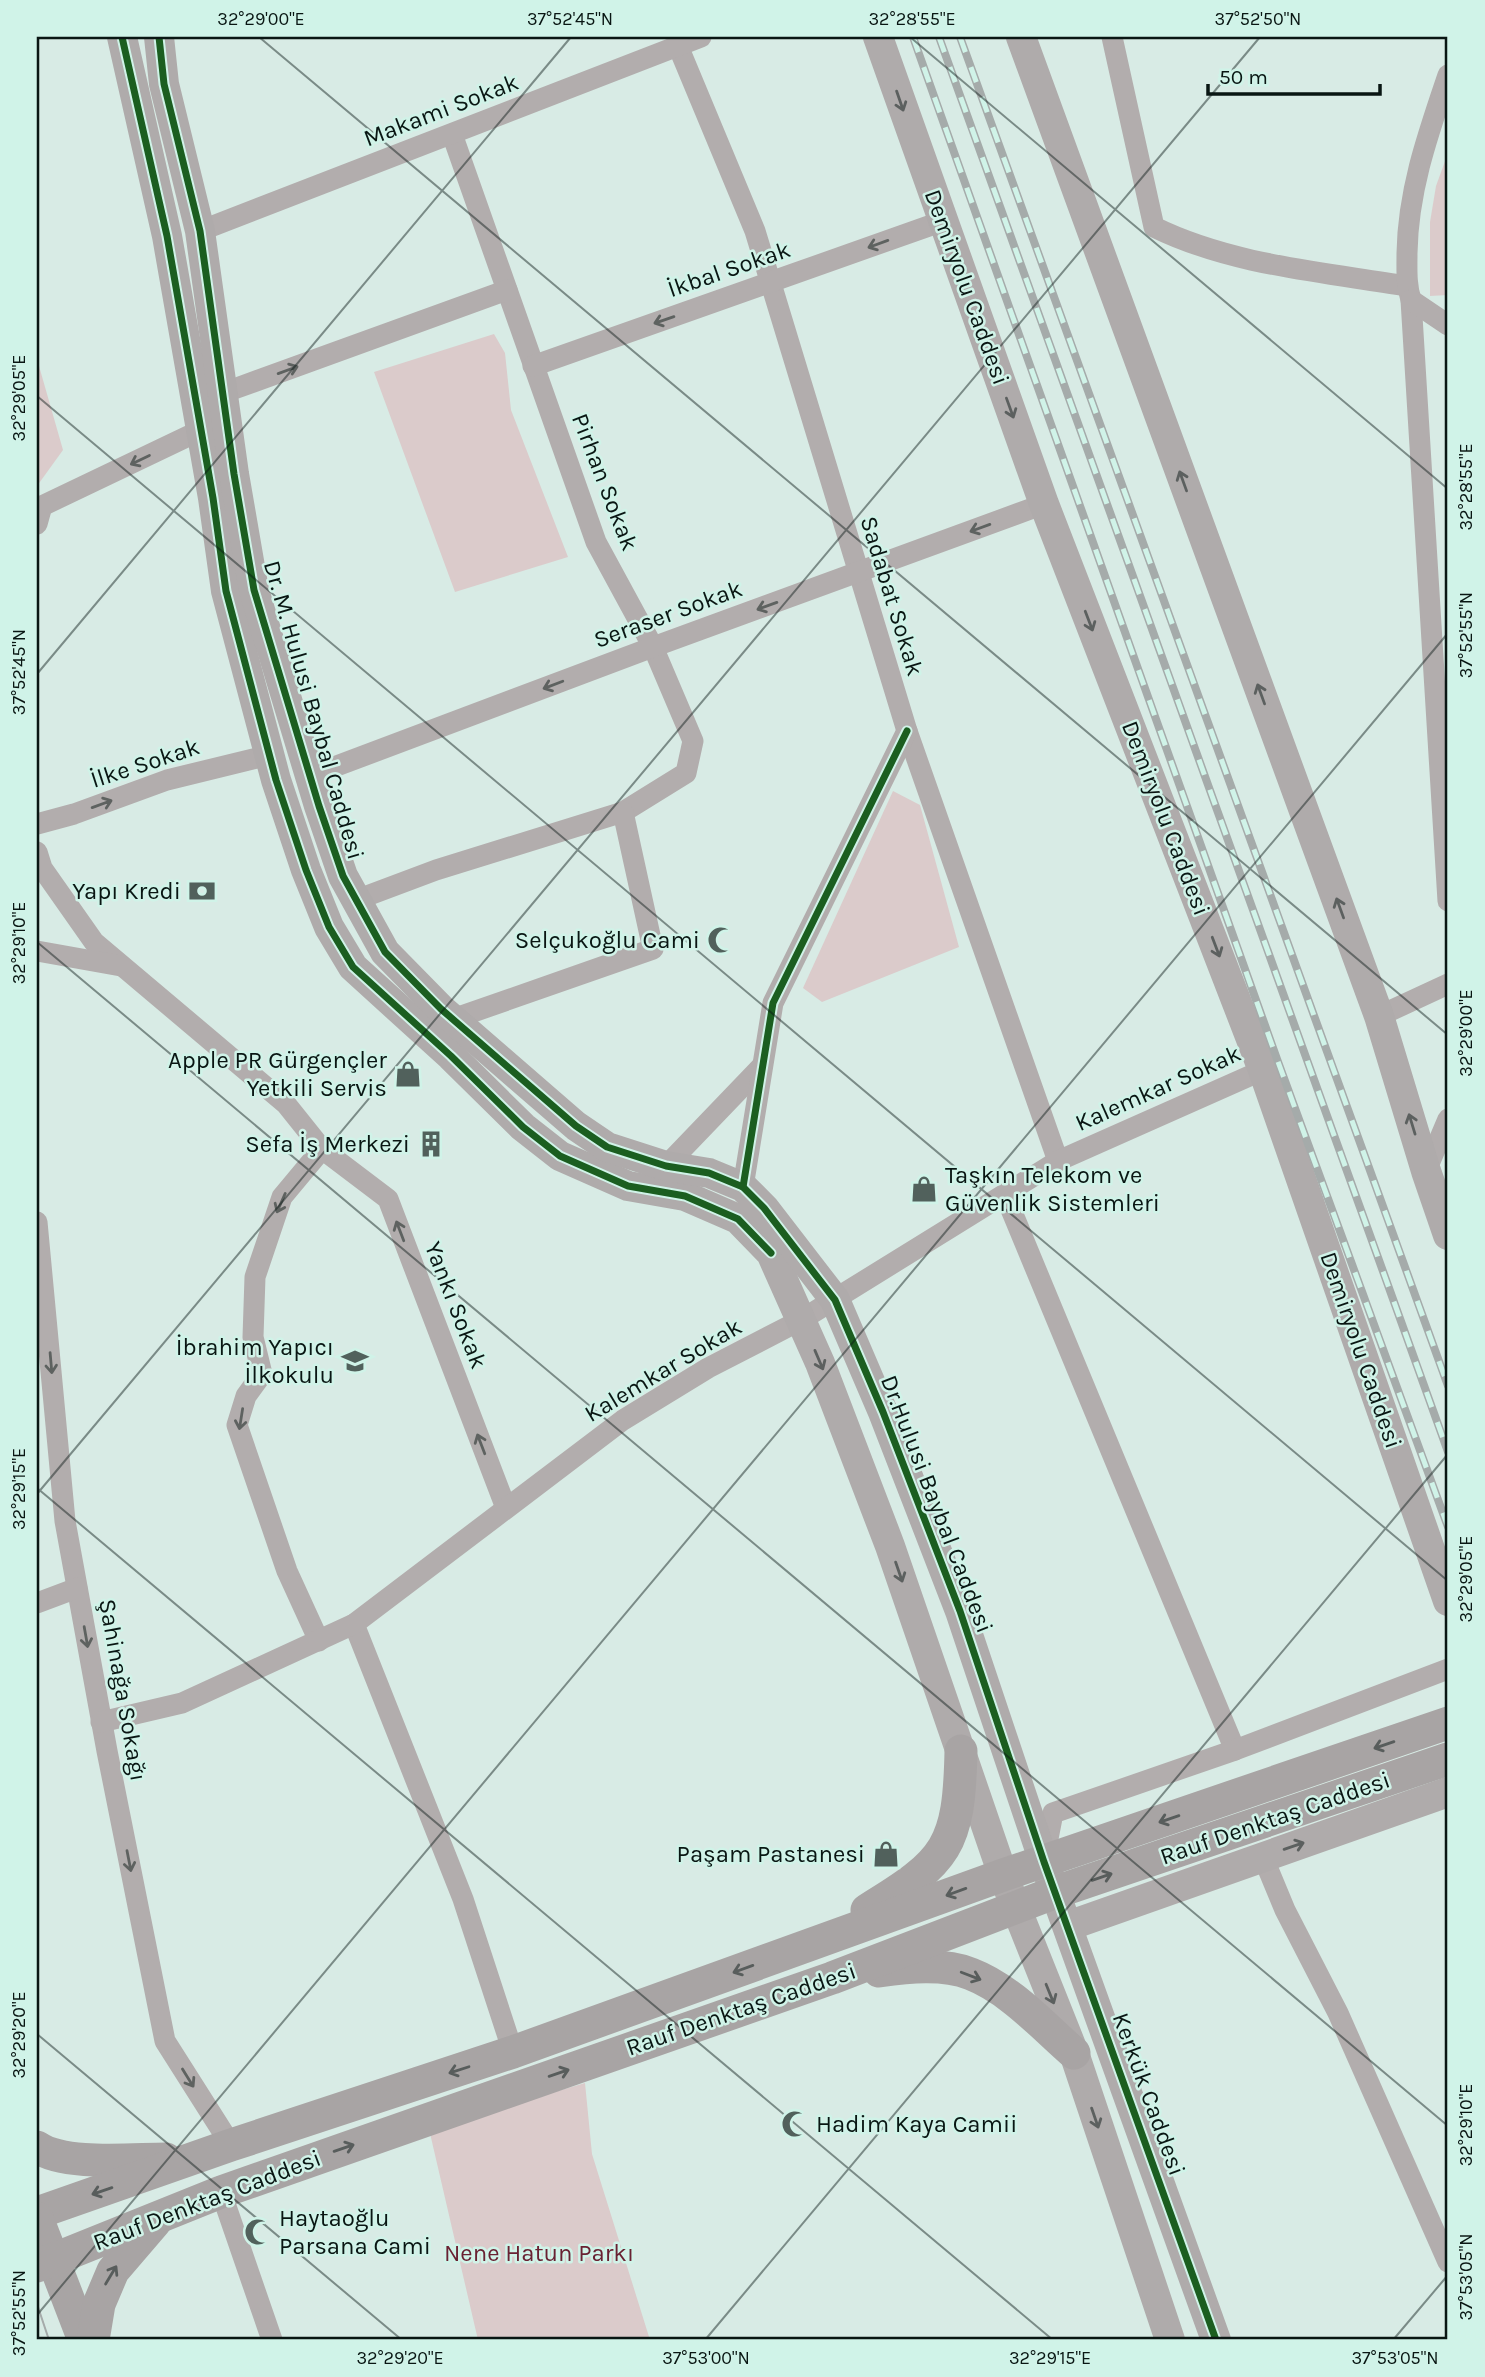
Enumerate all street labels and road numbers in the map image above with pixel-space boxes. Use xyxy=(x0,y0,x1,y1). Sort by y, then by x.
street label: Makami Sokak xyxy=(360,68,522,152)
street label: Demiryolu Caddesi xyxy=(919,185,1015,389)
street label: İkbal Sokak xyxy=(664,235,794,303)
street label: Pirhan Sokak xyxy=(566,409,644,555)
street label: Sadabat Sokak xyxy=(854,513,930,679)
street label: Dr. M. Hulusi Baybal Caddesi xyxy=(258,557,370,863)
street label: Seraser Sokak xyxy=(590,574,746,654)
street label: Demiryolu Caddesi xyxy=(1116,717,1216,919)
street label: İlke Sokak xyxy=(87,732,203,794)
street label: Kalemkar Sokak xyxy=(1071,1039,1245,1137)
street label: Yankı Sokak xyxy=(419,1238,493,1372)
street label: Demiryolu Caddesi xyxy=(1314,1248,1408,1452)
street label: Kalemkar Sokak xyxy=(579,1312,747,1428)
street label: Dr.Hulusi Baybal Caddesi xyxy=(875,1371,999,1637)
street label: Şahinağa Sokağı xyxy=(93,1597,153,1783)
street label: Rauf Denktaş Caddesi xyxy=(1156,1765,1394,1871)
street label: Rauf Denktaş Caddesi xyxy=(622,1956,860,2062)
street label: Kerkük Caddesi xyxy=(1107,2009,1191,2179)
street label: Rauf Denktaş Caddesi xyxy=(89,2144,325,2256)

